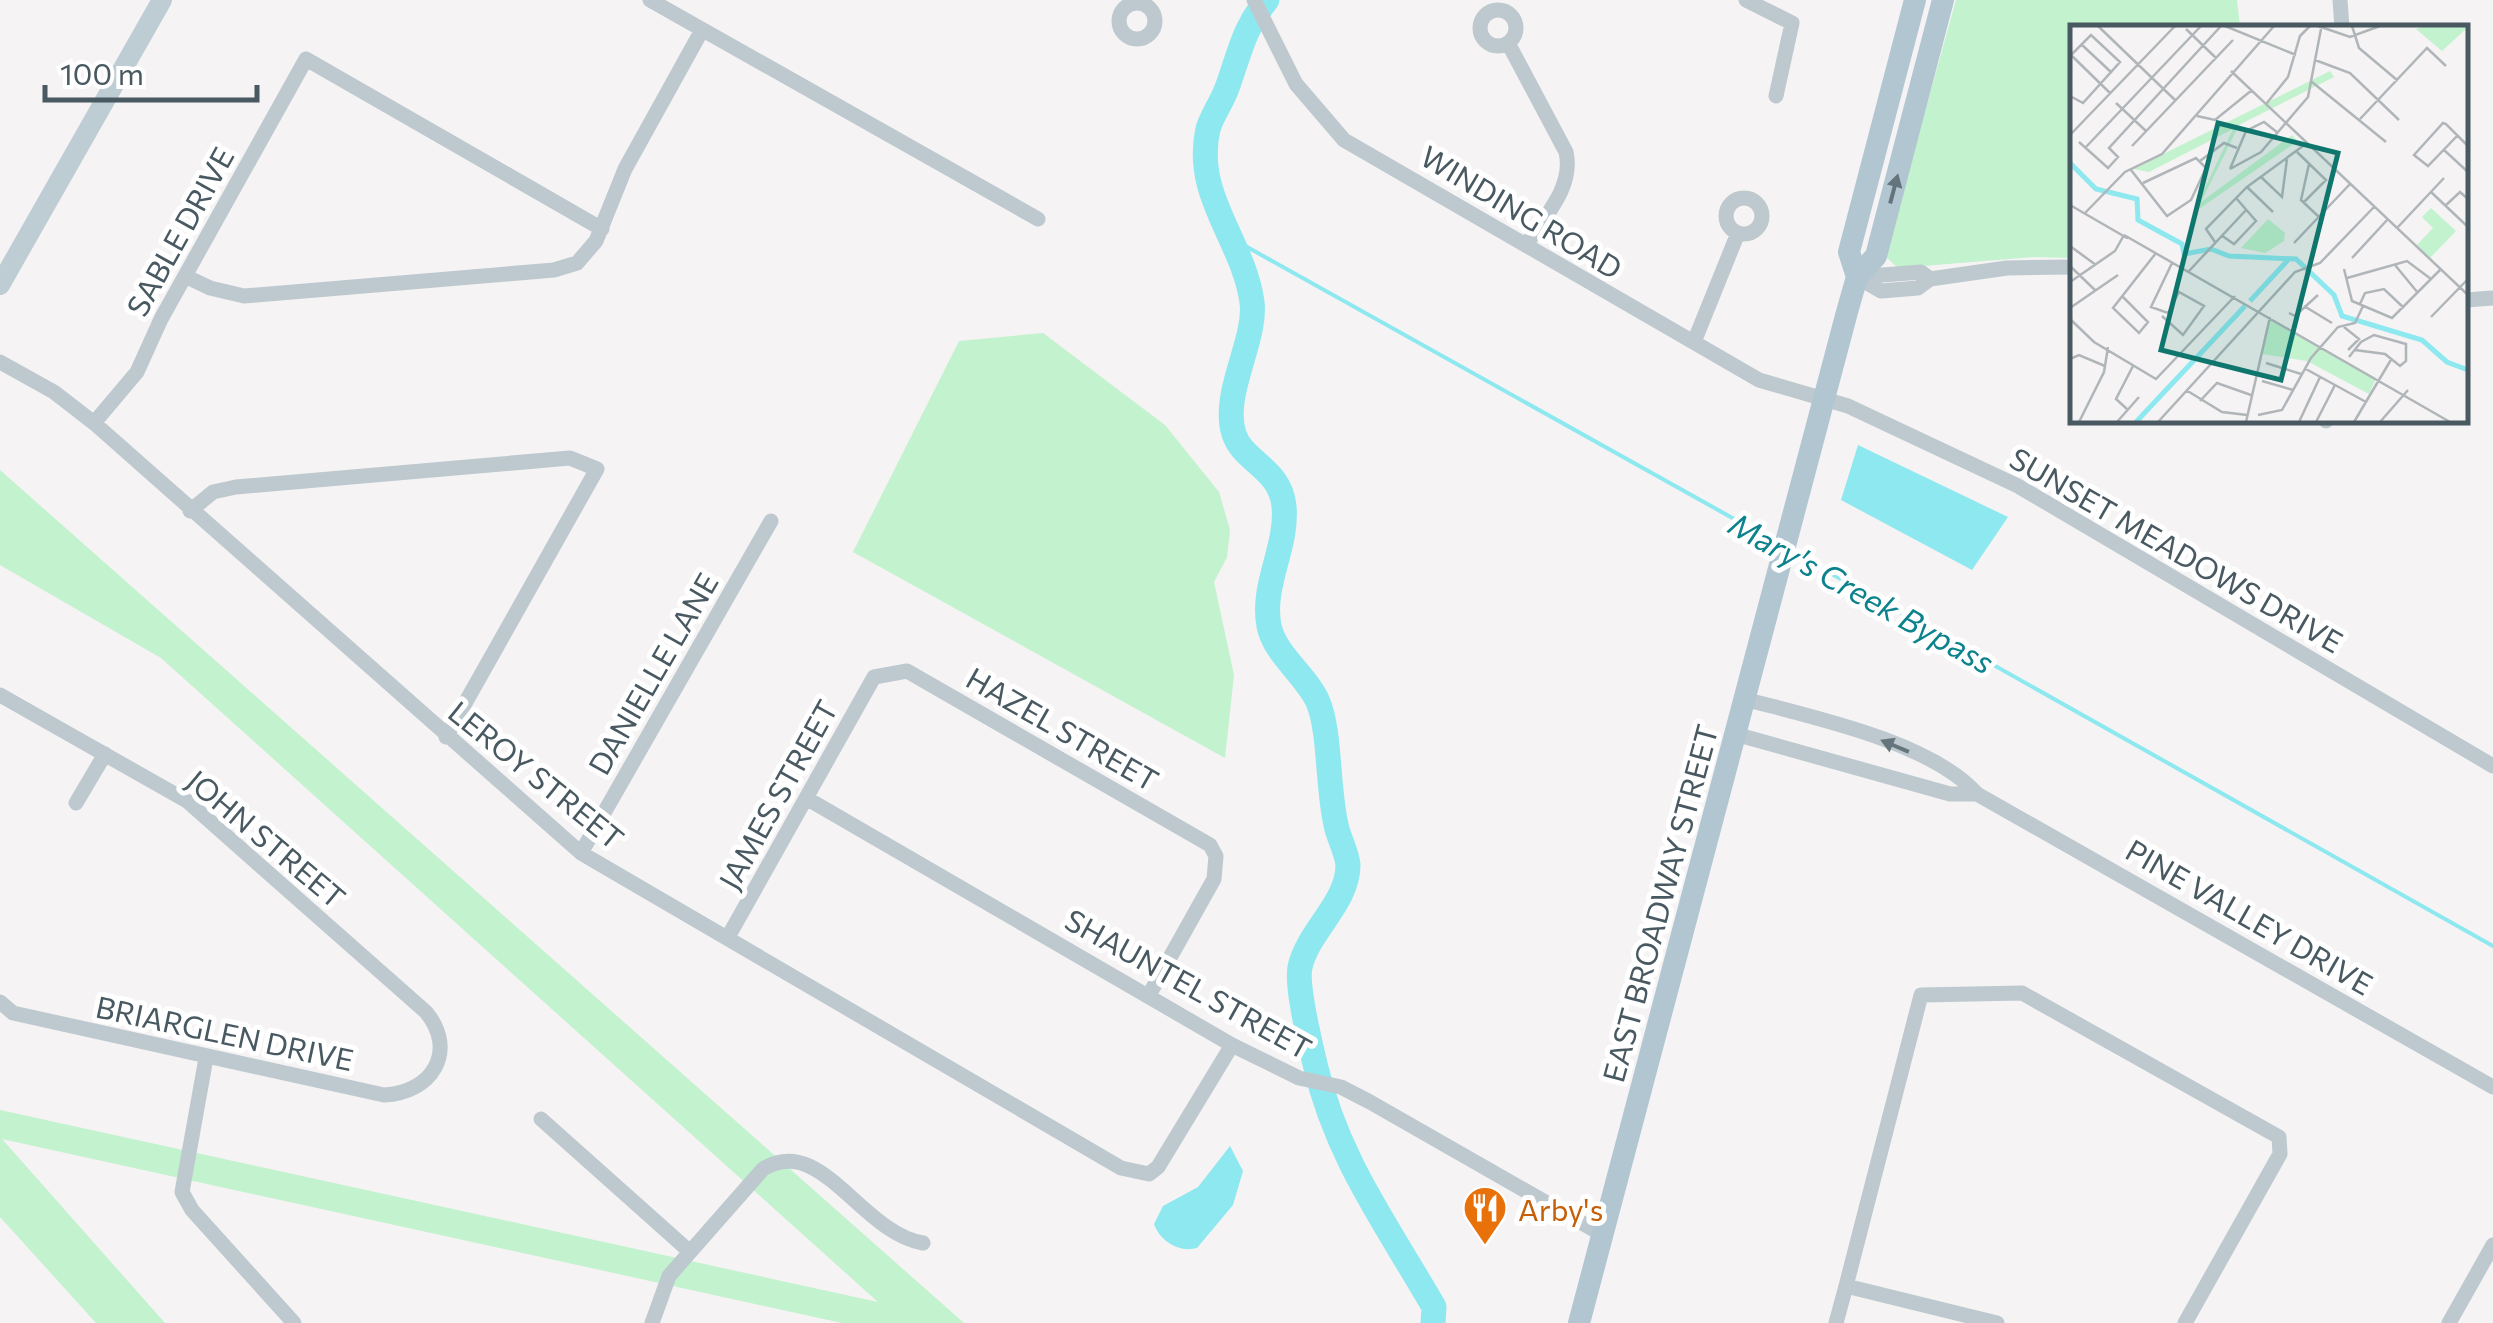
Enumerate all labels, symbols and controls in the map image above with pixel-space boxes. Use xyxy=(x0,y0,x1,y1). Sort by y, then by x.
inset map xyxy=(2070,25,2468,422)
scale bar xyxy=(45,40,258,102)
text: 100 m xyxy=(60,54,144,91)
street label: WINDING ROAD xyxy=(1415,136,1629,286)
street label: SABLE DRIVE xyxy=(117,140,241,322)
one-way arrow xyxy=(1887,173,1903,204)
street label: SUNSET MEADOWS DRIVE xyxy=(2004,438,2350,660)
water label: Mary's Creek Bypass xyxy=(1723,503,2001,681)
street label: DANIELLE LANE xyxy=(579,565,725,781)
street label: HAZEL STREET xyxy=(960,658,1166,798)
street label: LEROY STREET xyxy=(442,692,632,856)
street label: JAMES STREET xyxy=(710,693,844,895)
street label: EAST BROADWAY STREET xyxy=(1593,720,1725,1086)
one-way arrow xyxy=(1880,738,1910,754)
street label: JOHN STREET xyxy=(180,761,354,915)
street label: PINE VALLEY DRIVE xyxy=(2120,830,2380,1002)
street label: SHAUNTEL STREET xyxy=(1059,900,1319,1066)
street label: BRIARGLEN DRIVE xyxy=(93,987,357,1077)
restaurant icon: Arby's xyxy=(1462,1185,1508,1246)
place label: Arby's xyxy=(1518,1190,1603,1227)

